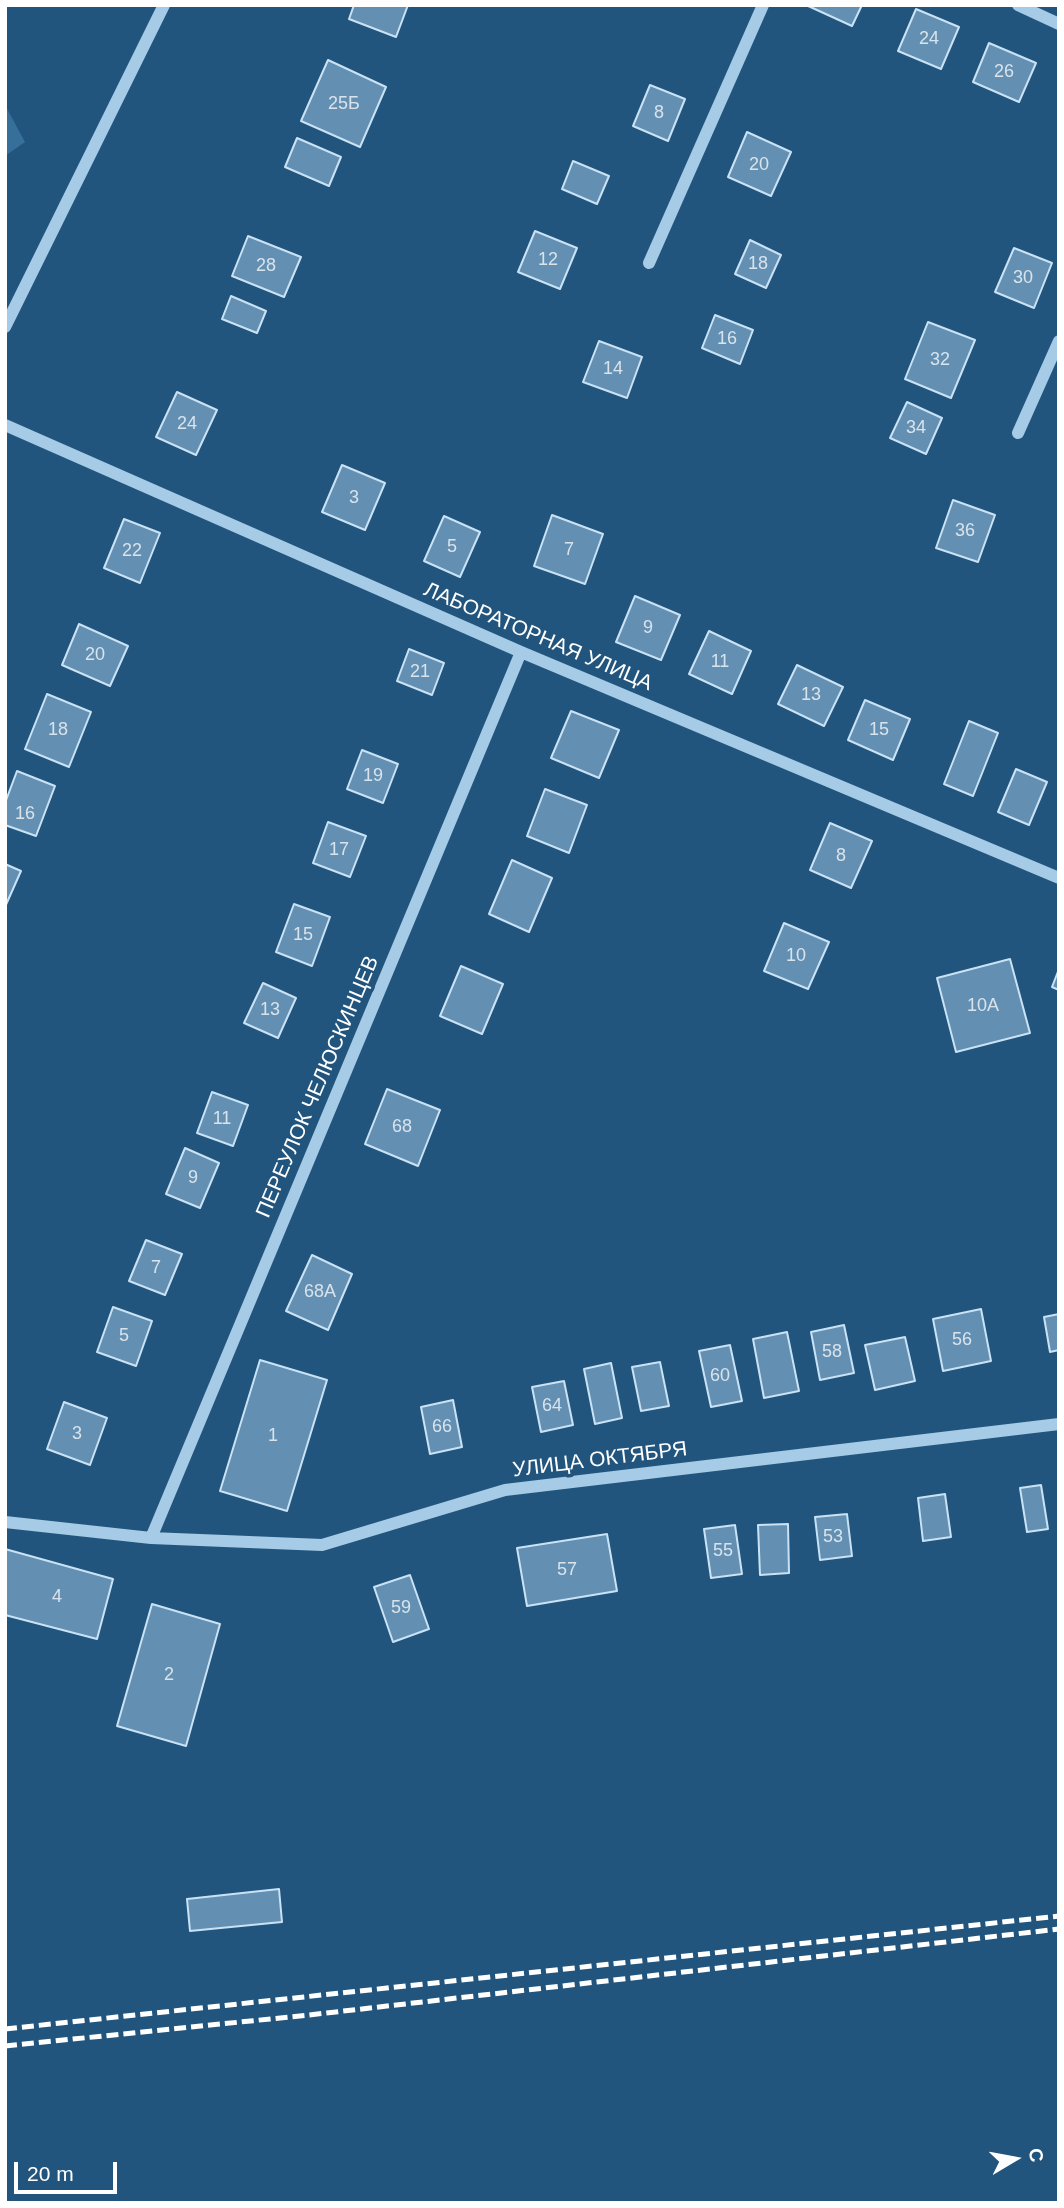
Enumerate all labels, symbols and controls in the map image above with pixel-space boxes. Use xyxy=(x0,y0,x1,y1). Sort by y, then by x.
house number: 24 xyxy=(919,28,939,50)
house number: 26 xyxy=(994,61,1014,83)
house number: 25Б xyxy=(328,93,360,115)
house number: 8 xyxy=(654,102,664,124)
house number: 20 xyxy=(749,154,769,176)
house number: 12 xyxy=(538,249,558,271)
house number: 18 xyxy=(748,253,768,275)
house number: 28 xyxy=(256,255,276,277)
house number: 30 xyxy=(1013,267,1033,289)
house number: 16 xyxy=(717,328,737,350)
house number: 32 xyxy=(930,349,950,371)
house number: 14 xyxy=(603,358,623,380)
house number: 24 xyxy=(177,413,197,435)
house number: 34 xyxy=(906,417,926,439)
house number: 3 xyxy=(349,487,359,509)
house number: 36 xyxy=(955,520,975,542)
house number: 5 xyxy=(447,536,457,558)
house number: 7 xyxy=(564,539,574,561)
house number: 22 xyxy=(122,540,142,562)
street label: ЛАБОРАТОРНАЯ УЛИЦА xyxy=(420,577,656,697)
house number: 9 xyxy=(643,617,653,639)
house number: 20 xyxy=(85,644,105,666)
house number: 11 xyxy=(711,651,729,673)
house number: 21 xyxy=(410,661,430,683)
house number: 13 xyxy=(801,684,821,706)
house number: 18 xyxy=(48,719,68,741)
house number: 15 xyxy=(869,719,889,741)
house number: 19 xyxy=(363,765,383,787)
house number: 16 xyxy=(15,803,35,825)
house number: 17 xyxy=(329,839,349,861)
house number: 8 xyxy=(836,845,846,867)
house number: 15 xyxy=(293,924,313,946)
house number: 10 xyxy=(786,945,806,967)
street label: ПЕРЕУЛОК ЧЕЛЮСКИНЦЕВ xyxy=(251,952,385,1222)
house number: 10А xyxy=(967,995,999,1017)
house number: 13 xyxy=(260,999,280,1021)
house number: 11 xyxy=(213,1108,231,1130)
house number: 68 xyxy=(392,1116,412,1138)
house number: 9 xyxy=(188,1167,198,1189)
house number: 7 xyxy=(151,1257,161,1279)
house number: 68А xyxy=(304,1281,336,1303)
house number: 5 xyxy=(119,1325,129,1347)
house number: 56 xyxy=(952,1329,972,1351)
house number: 58 xyxy=(822,1341,842,1363)
house number: 60 xyxy=(710,1365,730,1387)
house number: 64 xyxy=(542,1395,562,1417)
house number: 66 xyxy=(432,1416,452,1438)
house number: 3 xyxy=(72,1423,82,1445)
house number: 1 xyxy=(268,1425,278,1447)
street label: УЛИЦА ОКТЯБРЯ xyxy=(511,1437,689,1483)
house number: 53 xyxy=(823,1526,843,1548)
house number: 55 xyxy=(713,1540,733,1562)
house number: 57 xyxy=(557,1559,577,1581)
house number: 4 xyxy=(52,1586,62,1608)
house number: 59 xyxy=(391,1597,411,1619)
house number: 2 xyxy=(164,1664,174,1686)
north arrow xyxy=(980,2124,1050,2194)
text: С xyxy=(1025,2147,1048,2164)
scale bar xyxy=(18,2148,121,2192)
text: 20 m xyxy=(27,2162,74,2185)

